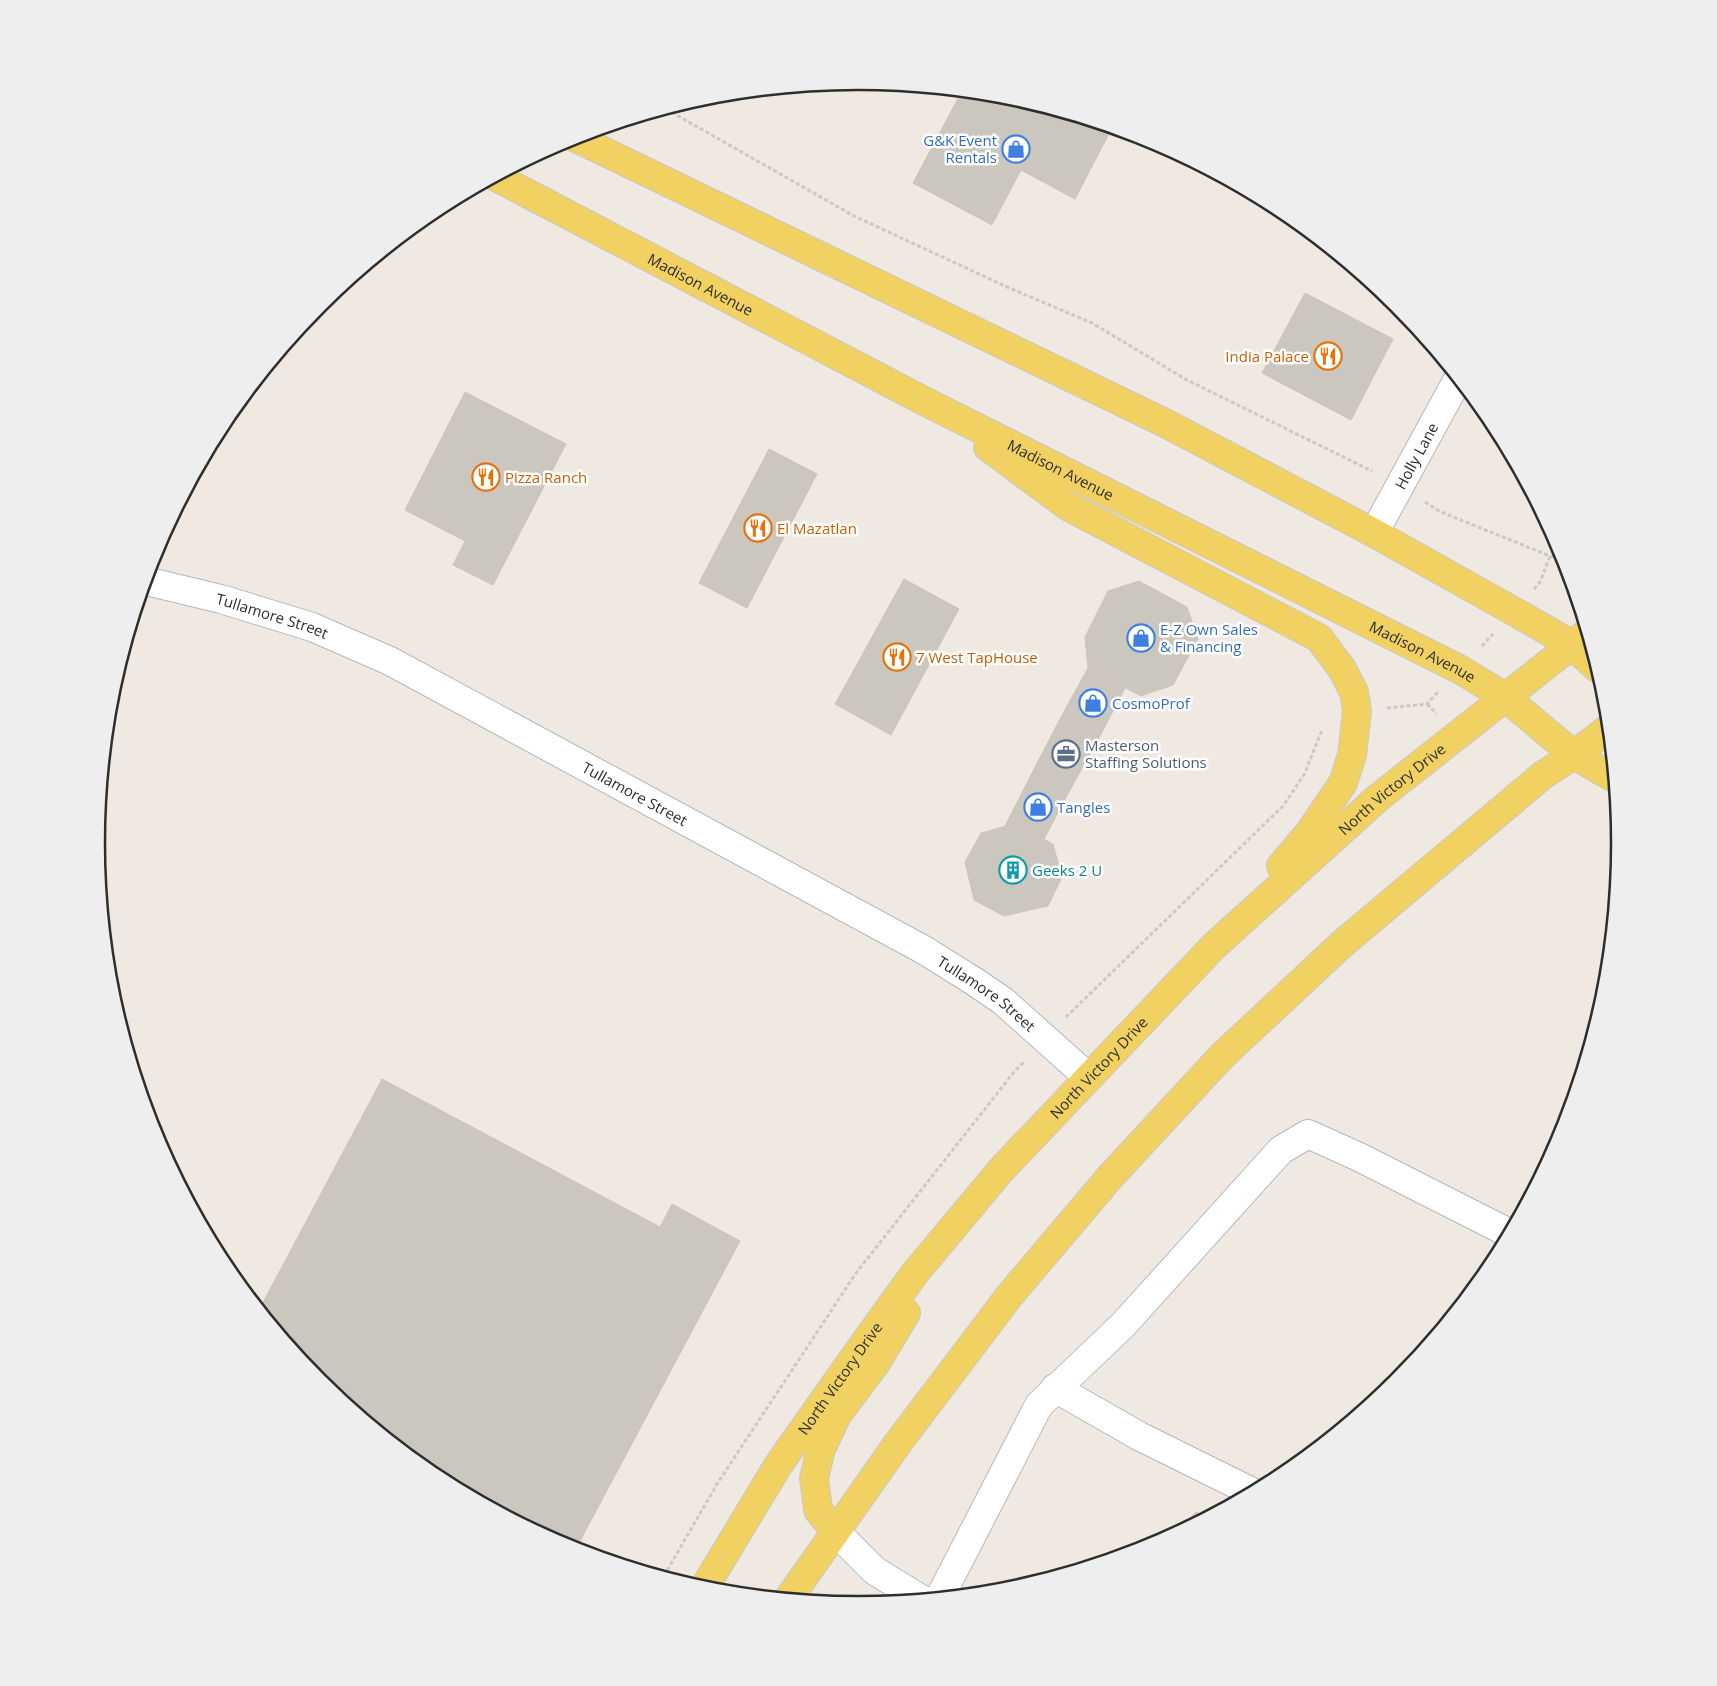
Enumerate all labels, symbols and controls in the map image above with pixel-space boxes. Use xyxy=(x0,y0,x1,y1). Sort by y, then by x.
place label: G&K Event Rentals xyxy=(923,130,997,167)
shop icon: G&K Event Rentals xyxy=(1001,134,1031,164)
street label: Madison Avenue xyxy=(644,248,757,320)
restaurant icon: India Palace xyxy=(1313,341,1343,371)
place label: India Palace xyxy=(1225,346,1309,366)
street label: Holly Lane xyxy=(1390,419,1442,493)
street label: Madison Avenue xyxy=(1004,434,1117,505)
restaurant icon: Pizza Ranch xyxy=(471,462,501,492)
place label: Pizza Ranch xyxy=(505,467,587,487)
restaurant icon: El Mazatlan xyxy=(743,513,773,543)
place label: El Mazatlan xyxy=(777,518,857,538)
street label: Tullamore Street xyxy=(214,588,332,643)
street label: Madison Avenue xyxy=(1366,616,1479,687)
place label: E-Z Own Sales & Financing xyxy=(1160,619,1258,656)
shop icon: E-Z Own Sales & Financing xyxy=(1126,623,1156,653)
restaurant icon: 7 West TapHouse xyxy=(882,642,912,672)
place label: 7 West TapHouse xyxy=(916,647,1038,667)
shop icon: CosmoProf xyxy=(1078,688,1108,718)
place label: CosmoProf xyxy=(1112,693,1191,713)
place label: Masterson Staffing Solutions xyxy=(1085,735,1207,772)
office icon: Masterson Staffing Solutions xyxy=(1051,739,1081,769)
street label: North Victory Drive xyxy=(1334,739,1449,839)
street label: Tullamore Street xyxy=(579,757,691,830)
shop icon: Tangles xyxy=(1023,792,1053,822)
place label: Tangles xyxy=(1057,797,1110,817)
building icon: Geeks 2 U xyxy=(998,855,1028,885)
place label: Geeks 2 U xyxy=(1032,860,1102,880)
street label: Tullamore Street xyxy=(934,951,1040,1036)
street label: North Victory Drive xyxy=(1045,1012,1152,1123)
street label: North Victory Drive xyxy=(793,1318,886,1438)

